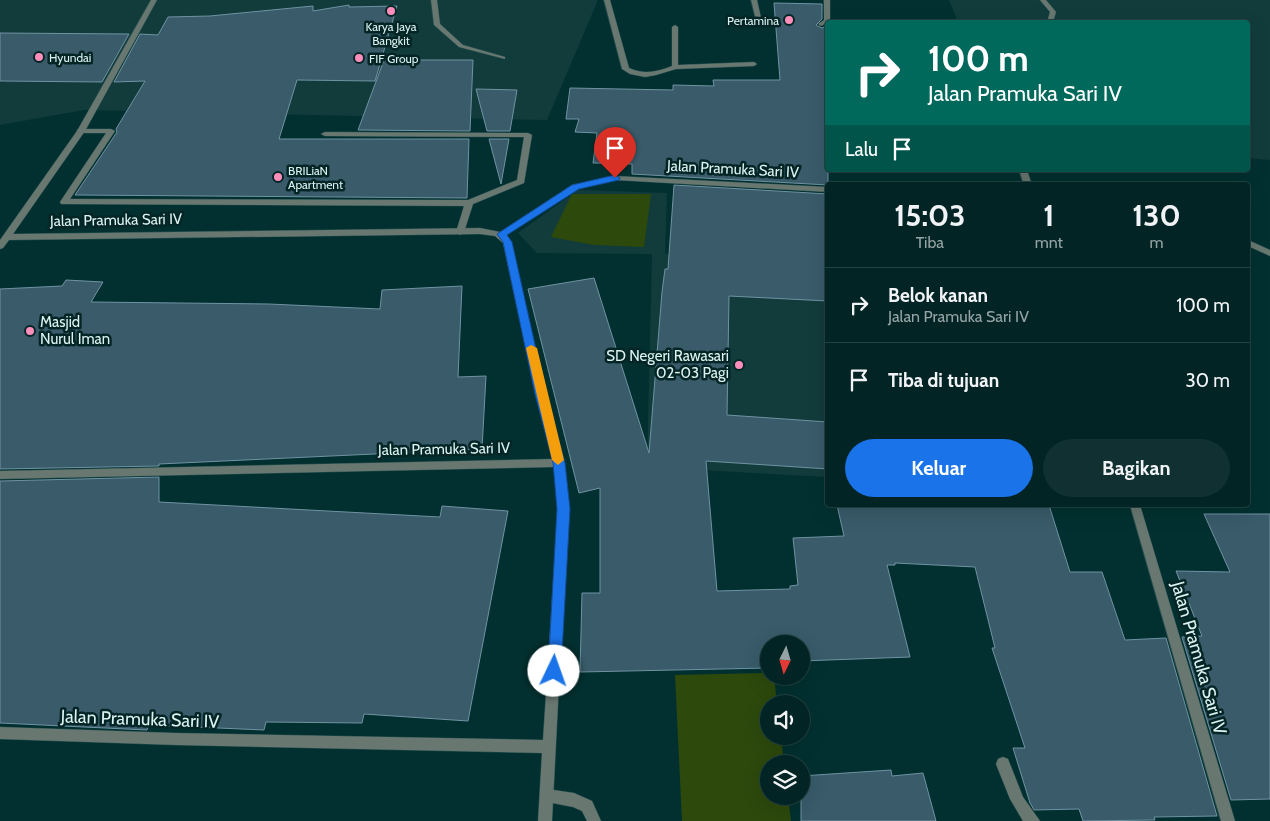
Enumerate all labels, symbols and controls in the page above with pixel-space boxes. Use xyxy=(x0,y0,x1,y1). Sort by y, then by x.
marker: Karya Jaya Bangkit xyxy=(385,5,397,17)
place label: Pertamina xyxy=(727,13,779,28)
marker: Pertamina xyxy=(783,14,795,26)
place label: Karya Jaya Bangkit xyxy=(365,19,417,48)
text: 100 m xyxy=(928,37,1029,80)
icon: right xyxy=(845,40,910,105)
place label: Hyundai xyxy=(49,50,91,65)
marker: Hyundai xyxy=(33,51,45,63)
place label: FIF Group xyxy=(369,51,419,66)
marker: FIF Group xyxy=(353,52,365,64)
text: Jalan Pramuka Sari IV xyxy=(928,80,1122,107)
pin xyxy=(594,127,636,178)
icon: arrive xyxy=(601,134,629,162)
icon: arrive xyxy=(888,135,916,163)
text: Lalu xyxy=(845,138,878,161)
street label: Jalan Pramuka Sari IV xyxy=(666,157,800,181)
place label: BRILiaN Apartment xyxy=(288,163,343,192)
marker: BRILiaN Apartment xyxy=(272,171,284,183)
text: 15:03 xyxy=(894,197,965,234)
text: 1 xyxy=(1043,197,1054,234)
text: 130 xyxy=(1132,197,1181,234)
street label: Jalan Pramuka Sari IV xyxy=(49,210,183,230)
text: Tiba xyxy=(916,233,944,252)
text: mnt xyxy=(1035,233,1063,252)
text: m xyxy=(1149,233,1164,252)
text: Belok kanan xyxy=(888,284,988,307)
icon: right xyxy=(845,291,873,319)
text: 100 m xyxy=(1176,294,1230,317)
text: Jalan Pramuka Sari IV xyxy=(888,307,1029,326)
place label: Masjid Nurul Iman xyxy=(40,313,110,348)
marker: Masjid Nurul Iman xyxy=(24,325,36,337)
place label: SD Negeri Rawasari 02-03 Pagi xyxy=(606,347,729,382)
marker: SD Negeri Rawasari 02-03 Pagi xyxy=(733,359,745,371)
icon: arrive xyxy=(845,366,873,394)
text: Tiba di tujuan xyxy=(888,369,999,392)
text: 30 m xyxy=(1186,369,1230,392)
street label: Jalan Pramuka Sari IV xyxy=(377,439,511,459)
button: Keluar xyxy=(845,439,1033,497)
button: Bagikan xyxy=(1043,439,1230,497)
street label: Jalan Pramuka Sari IV xyxy=(1166,578,1231,737)
north arrow xyxy=(760,635,810,685)
map controls xyxy=(760,635,810,805)
position arrow xyxy=(527,644,579,696)
button: sound xyxy=(760,695,810,745)
street label: Jalan Pramuka Sari IV xyxy=(59,705,220,733)
button: layers xyxy=(760,755,810,805)

